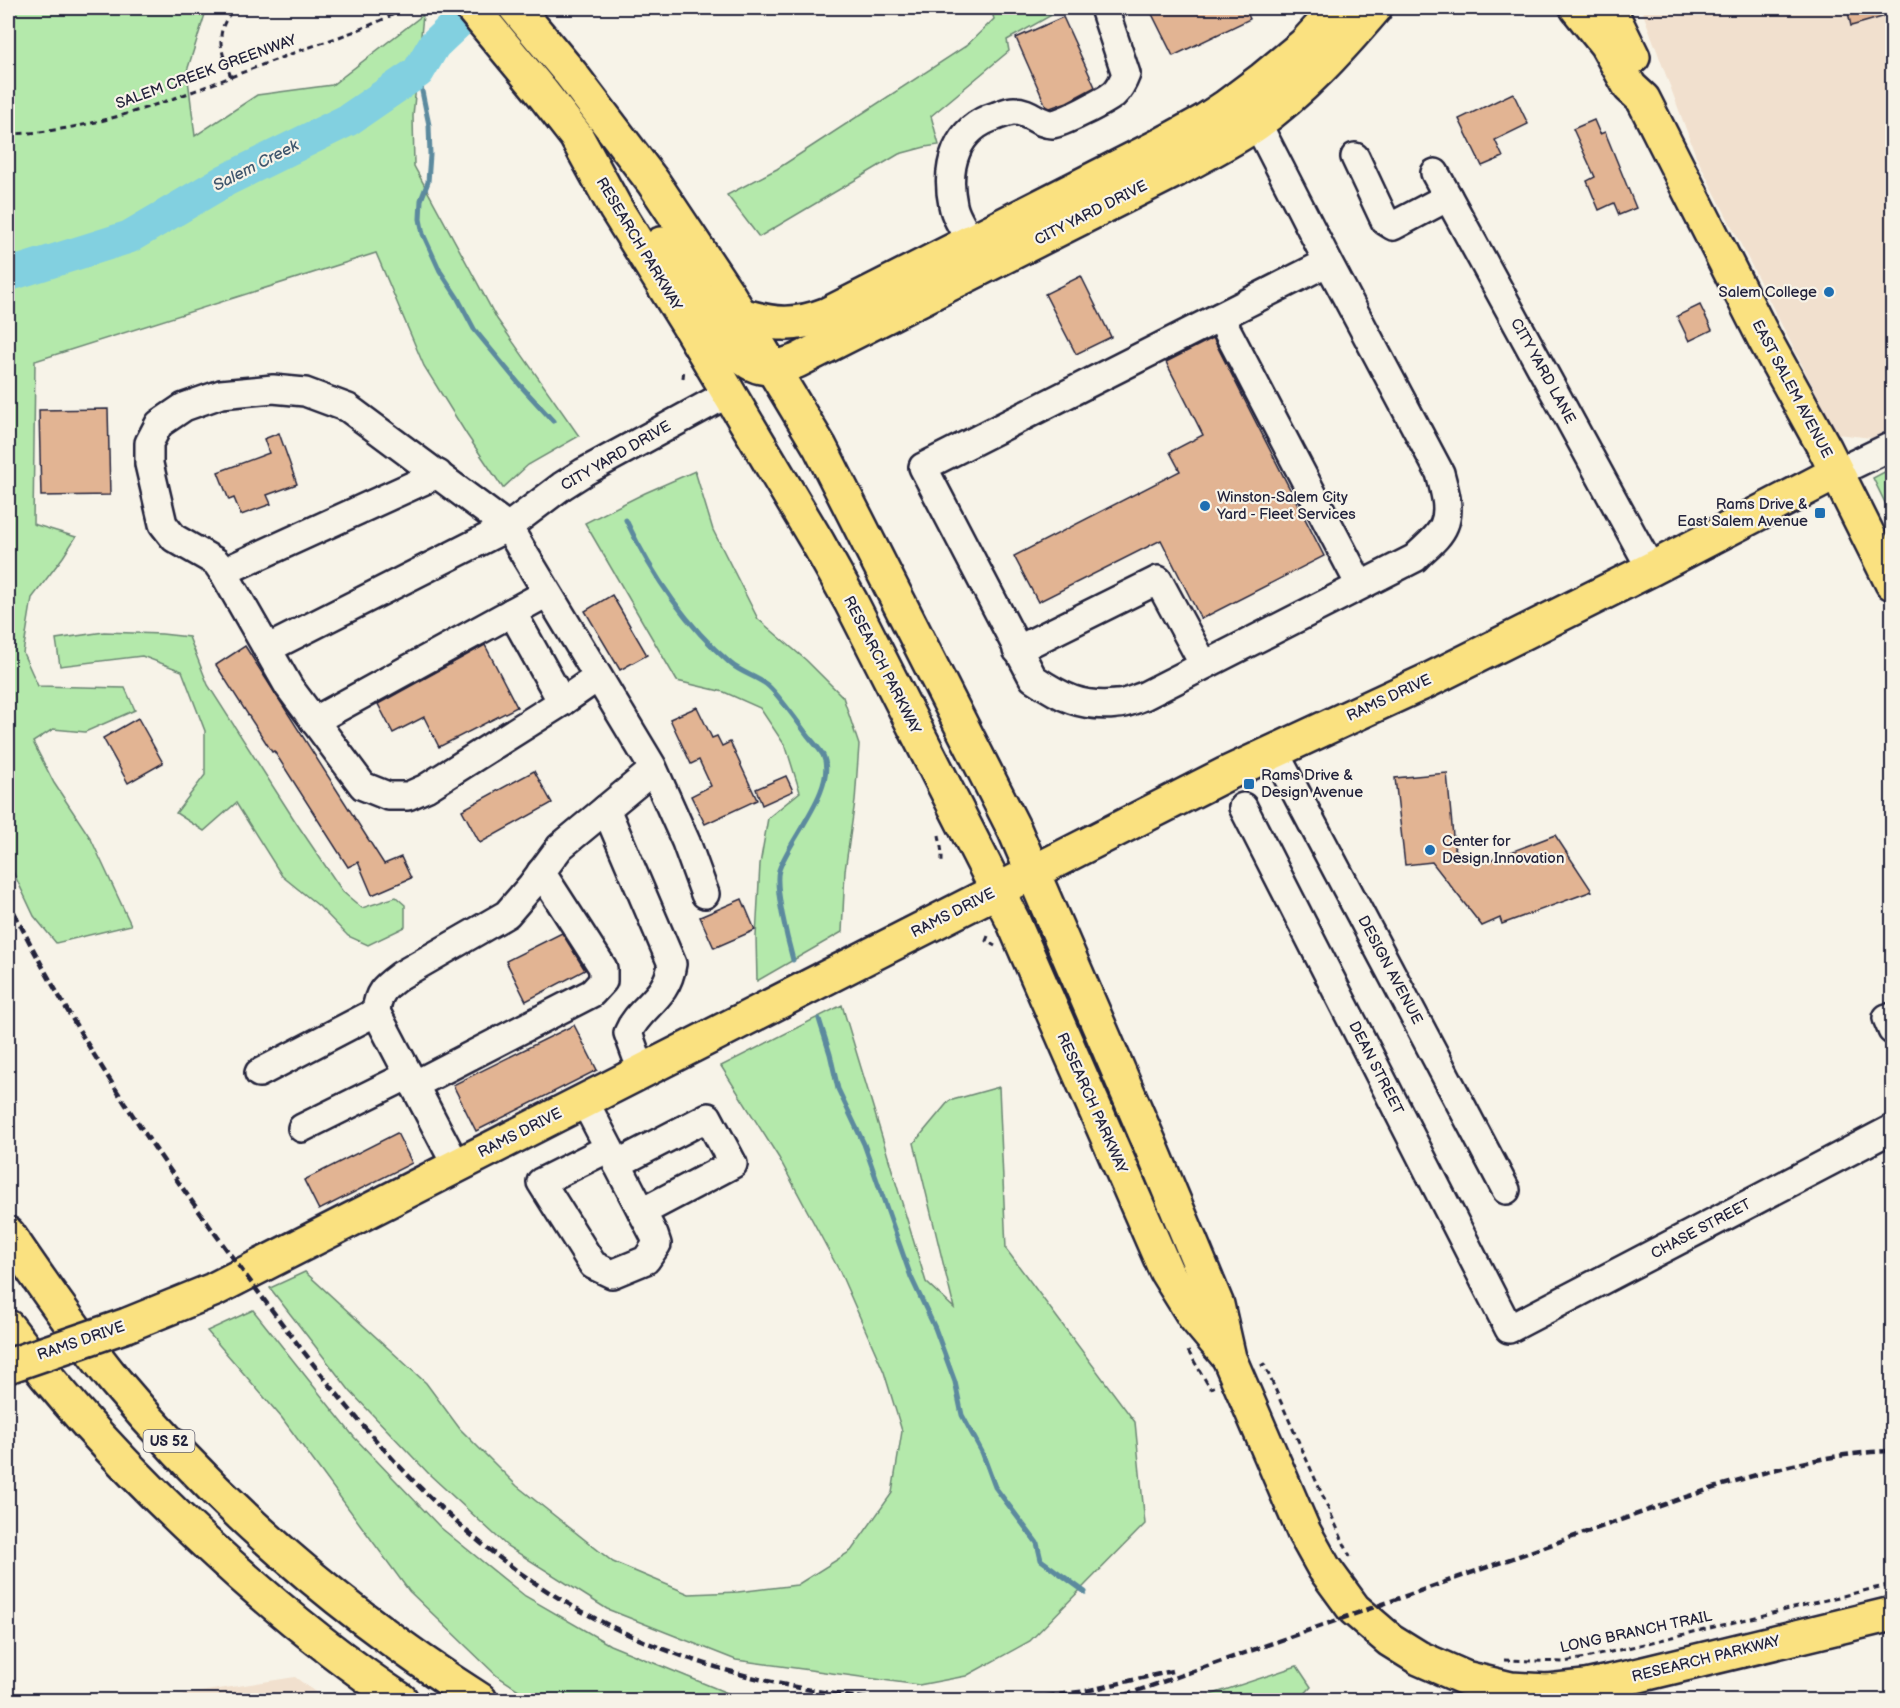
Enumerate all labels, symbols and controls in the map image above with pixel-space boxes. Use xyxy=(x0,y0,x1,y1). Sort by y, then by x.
street label: SALEM CREEK GREENWAY xyxy=(113,30,299,114)
water label: Salem Creek xyxy=(210,136,303,196)
street label: RESEARCH PARKWAY xyxy=(592,174,686,314)
street label: CITY YARD DRIVE xyxy=(1031,176,1151,250)
place label: Salem College xyxy=(1719,283,1817,302)
marker: Salem College xyxy=(1822,285,1836,299)
street label: CITY YARD LANE xyxy=(1506,315,1580,427)
street label: EAST SALEM AVENUE xyxy=(1748,317,1836,461)
street label: CITY YARD DRIVE xyxy=(558,417,674,495)
place label: Winston-Salem City Yard - Fleet Services xyxy=(1216,488,1356,524)
place label: Rams Drive & East Salem Avenue xyxy=(1677,495,1808,531)
marker: Winston-Salem City Yard - Fleet Services xyxy=(1198,499,1212,513)
marker: Rams Drive & East Salem Avenue xyxy=(1813,506,1827,520)
street label: RESEARCH PARKWAY xyxy=(839,593,925,737)
street label: RAMS DRIVE xyxy=(1344,670,1434,726)
place label: Rams Drive & Design Avenue xyxy=(1261,766,1363,802)
marker: Rams Drive & Design Avenue xyxy=(1242,777,1256,791)
place label: Center for Design Innovation xyxy=(1442,832,1564,868)
marker: Center for Design Innovation xyxy=(1423,843,1437,857)
street label: RAMS DRIVE xyxy=(908,884,998,942)
street label: DESIGN AVENUE xyxy=(1353,912,1427,1028)
street label: DEAN STREET xyxy=(1344,1018,1408,1118)
street label: RESEARCH PARKWAY xyxy=(1052,1030,1132,1176)
street label: RAMS DRIVE xyxy=(475,1104,565,1162)
street label: CHASE STREET xyxy=(1648,1195,1754,1263)
street label: RAMS DRIVE xyxy=(35,1317,127,1365)
road number: US 52 xyxy=(144,1430,195,1452)
street label: LONG BRANCH TRAIL xyxy=(1558,1607,1714,1657)
street label: RESEARCH PARKWAY xyxy=(1630,1631,1782,1687)

